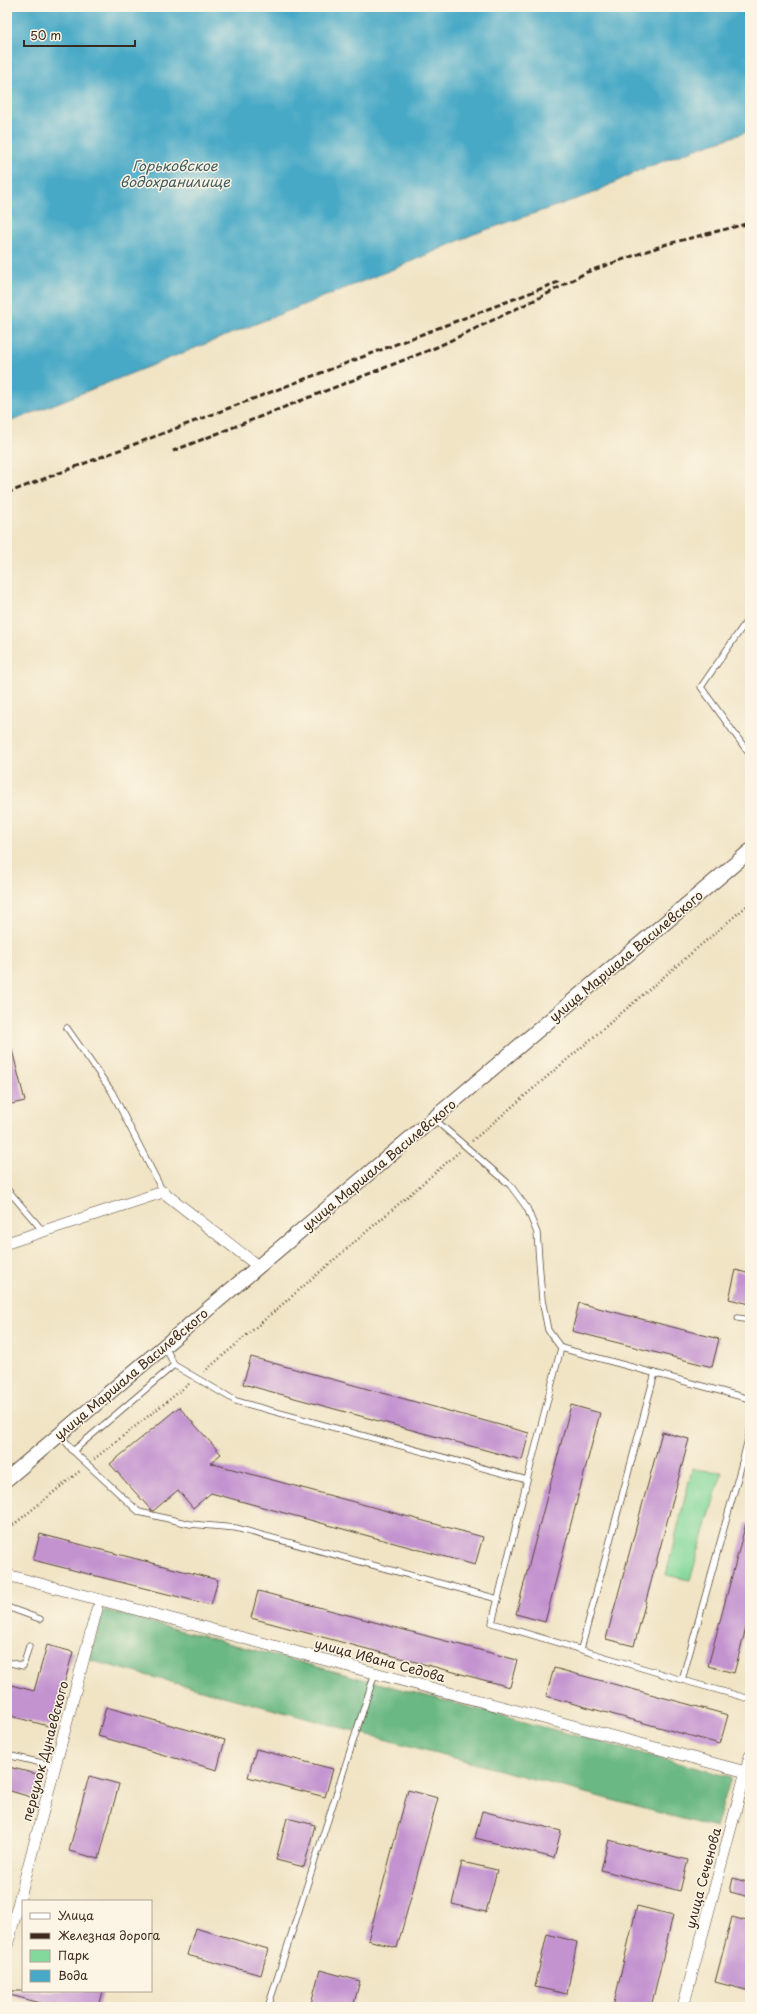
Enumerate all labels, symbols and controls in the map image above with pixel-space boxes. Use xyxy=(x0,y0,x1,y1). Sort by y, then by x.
scale bar xyxy=(24,22,135,48)
text: 50 m xyxy=(30,26,61,44)
water label: Горьковское водохранилище xyxy=(120,155,231,192)
street label: улица Маршала Василевского xyxy=(545,885,707,1026)
street label: улица Маршала Василевского xyxy=(298,1094,460,1235)
street label: улица Маршала Василевского xyxy=(50,1303,212,1444)
street label: улица Ивана Седова xyxy=(313,1633,448,1686)
street label: переулок Дунаевского xyxy=(17,1678,72,1823)
street label: улица Сеченова xyxy=(680,1824,725,1930)
legend xyxy=(22,1900,152,1992)
text: Улица xyxy=(58,1906,94,1924)
text: Железная дорога xyxy=(58,1926,161,1944)
text: Парк xyxy=(58,1946,90,1964)
text: Вода xyxy=(58,1966,88,1984)

